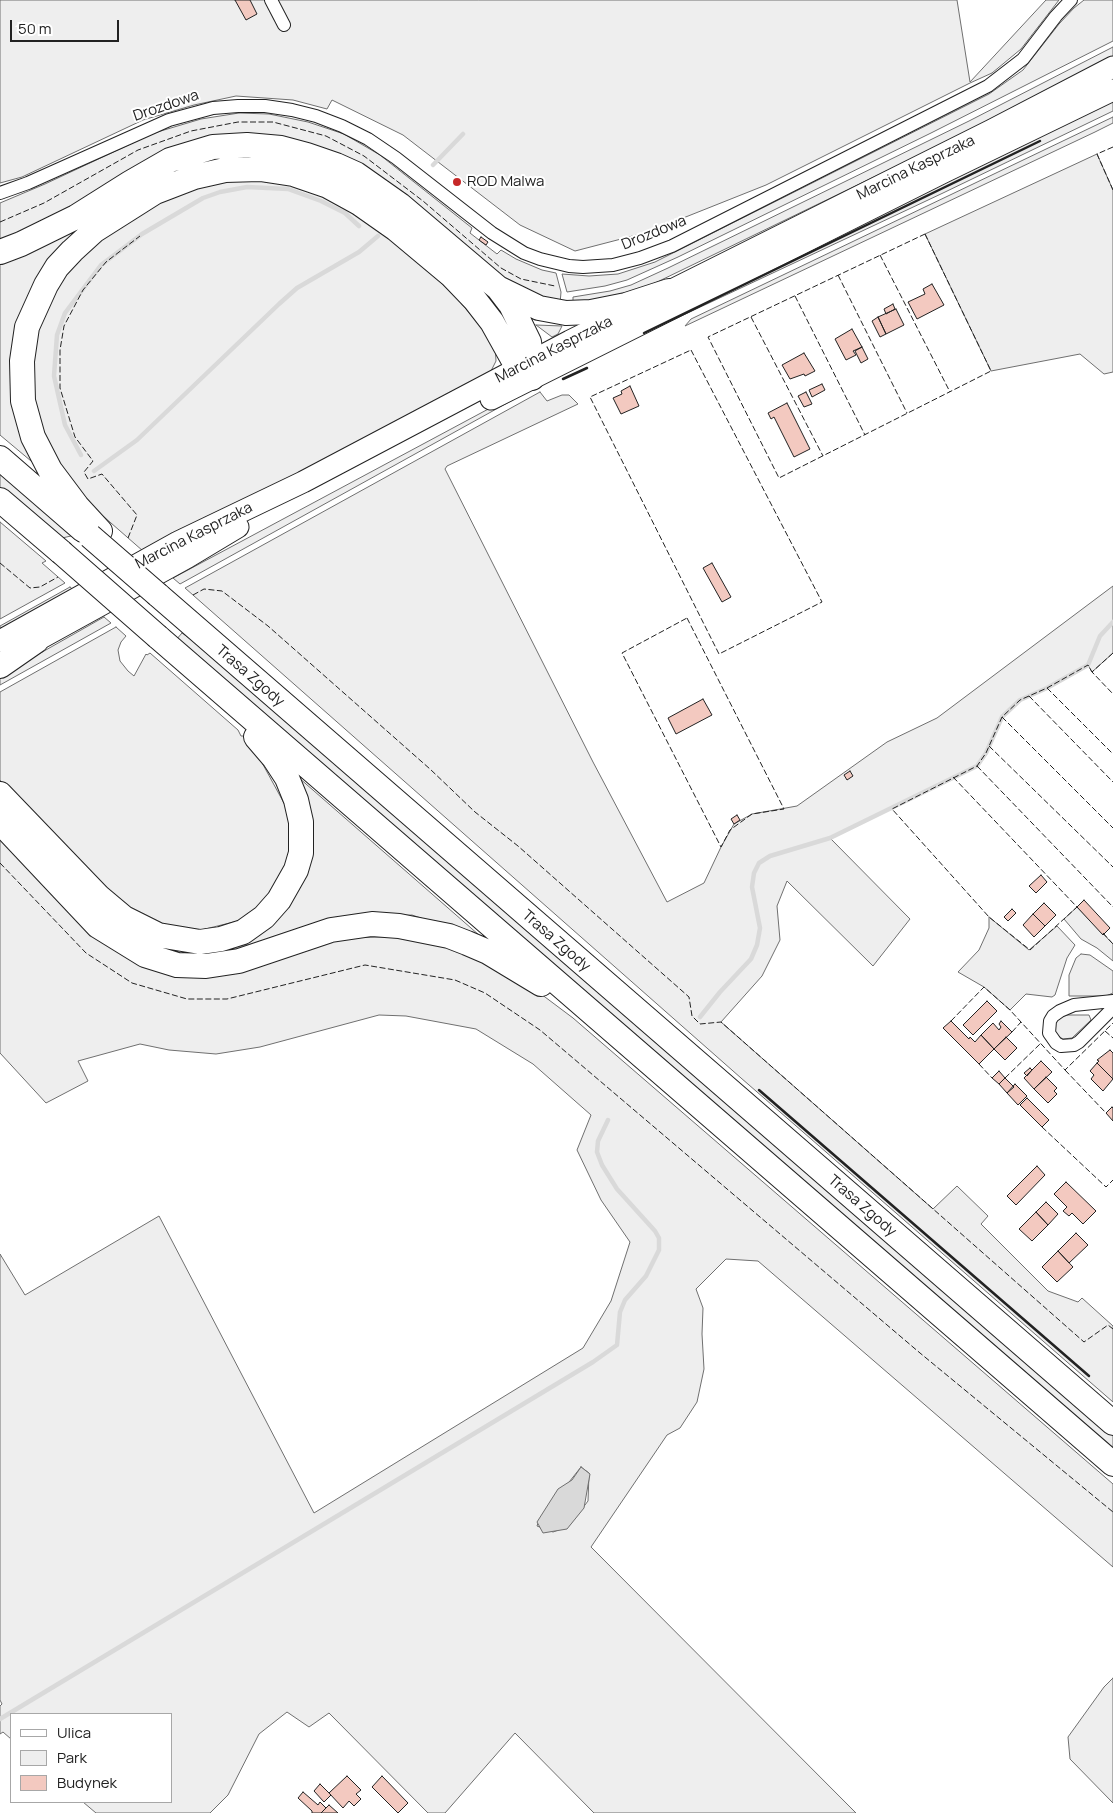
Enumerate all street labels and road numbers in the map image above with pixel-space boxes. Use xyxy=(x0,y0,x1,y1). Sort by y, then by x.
street label: Drozdowa xyxy=(131,86,201,126)
street label: Marcina Kasprzaka xyxy=(854,132,978,204)
street label: Drozdowa xyxy=(619,212,689,254)
street label: Marcina Kasprzaka xyxy=(492,313,616,387)
street label: Marcina Kasprzaka xyxy=(132,499,256,573)
street label: Trasa Zgody xyxy=(212,641,288,711)
street label: Trasa Zgody xyxy=(518,906,594,976)
street label: Trasa Zgody xyxy=(824,1171,900,1241)

